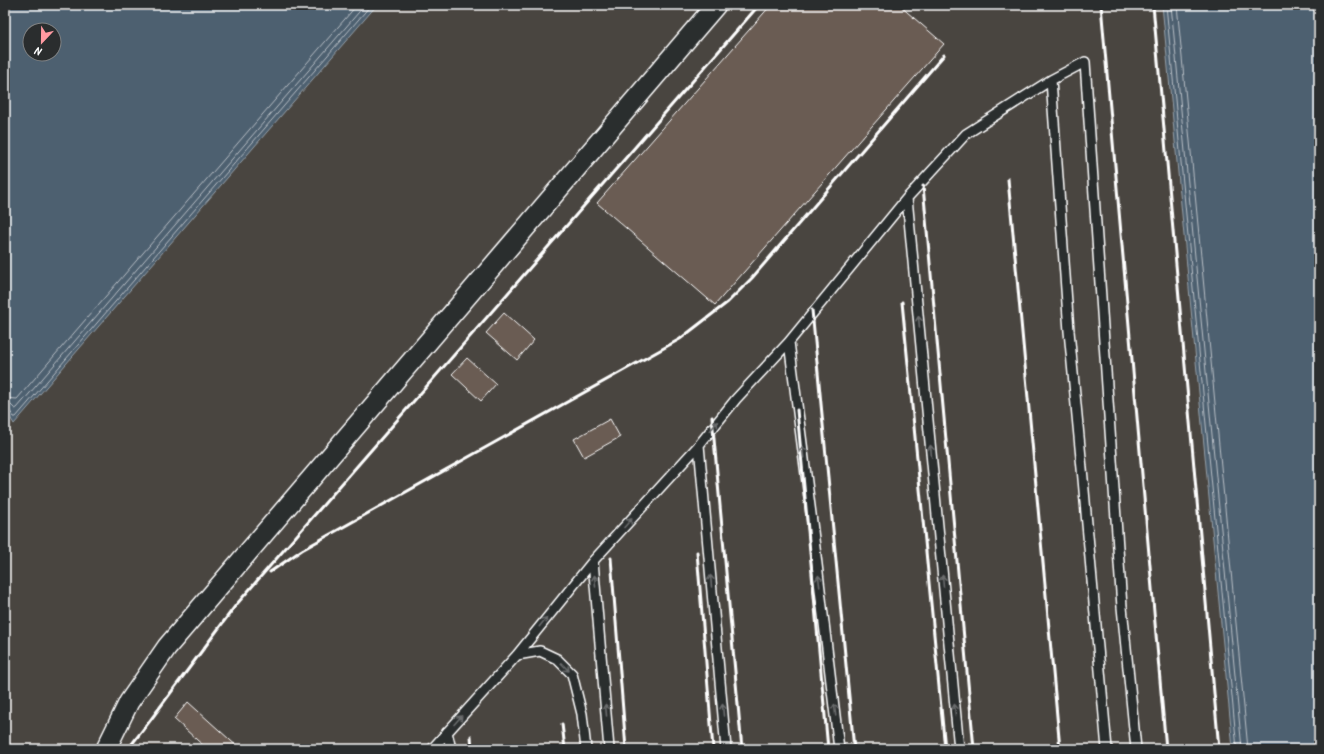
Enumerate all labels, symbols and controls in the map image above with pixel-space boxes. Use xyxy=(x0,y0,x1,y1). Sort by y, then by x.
north arrow xyxy=(22,22,62,62)
text: N xyxy=(32,41,45,60)
one-way arrow xyxy=(915,316,922,329)
one-way arrow xyxy=(710,421,719,432)
one-way arrow xyxy=(927,445,934,458)
one-way arrow xyxy=(799,446,807,459)
one-way arrow xyxy=(623,519,632,529)
one-way arrow xyxy=(591,575,598,588)
one-way arrow xyxy=(708,575,715,588)
one-way arrow xyxy=(815,575,823,588)
one-way arrow xyxy=(939,575,947,588)
one-way arrow xyxy=(539,617,548,628)
one-way arrow xyxy=(560,662,570,672)
one-way arrow xyxy=(602,704,609,717)
one-way arrow xyxy=(719,704,727,717)
one-way arrow xyxy=(831,704,838,717)
one-way arrow xyxy=(952,704,959,717)
one-way arrow xyxy=(453,715,463,725)

